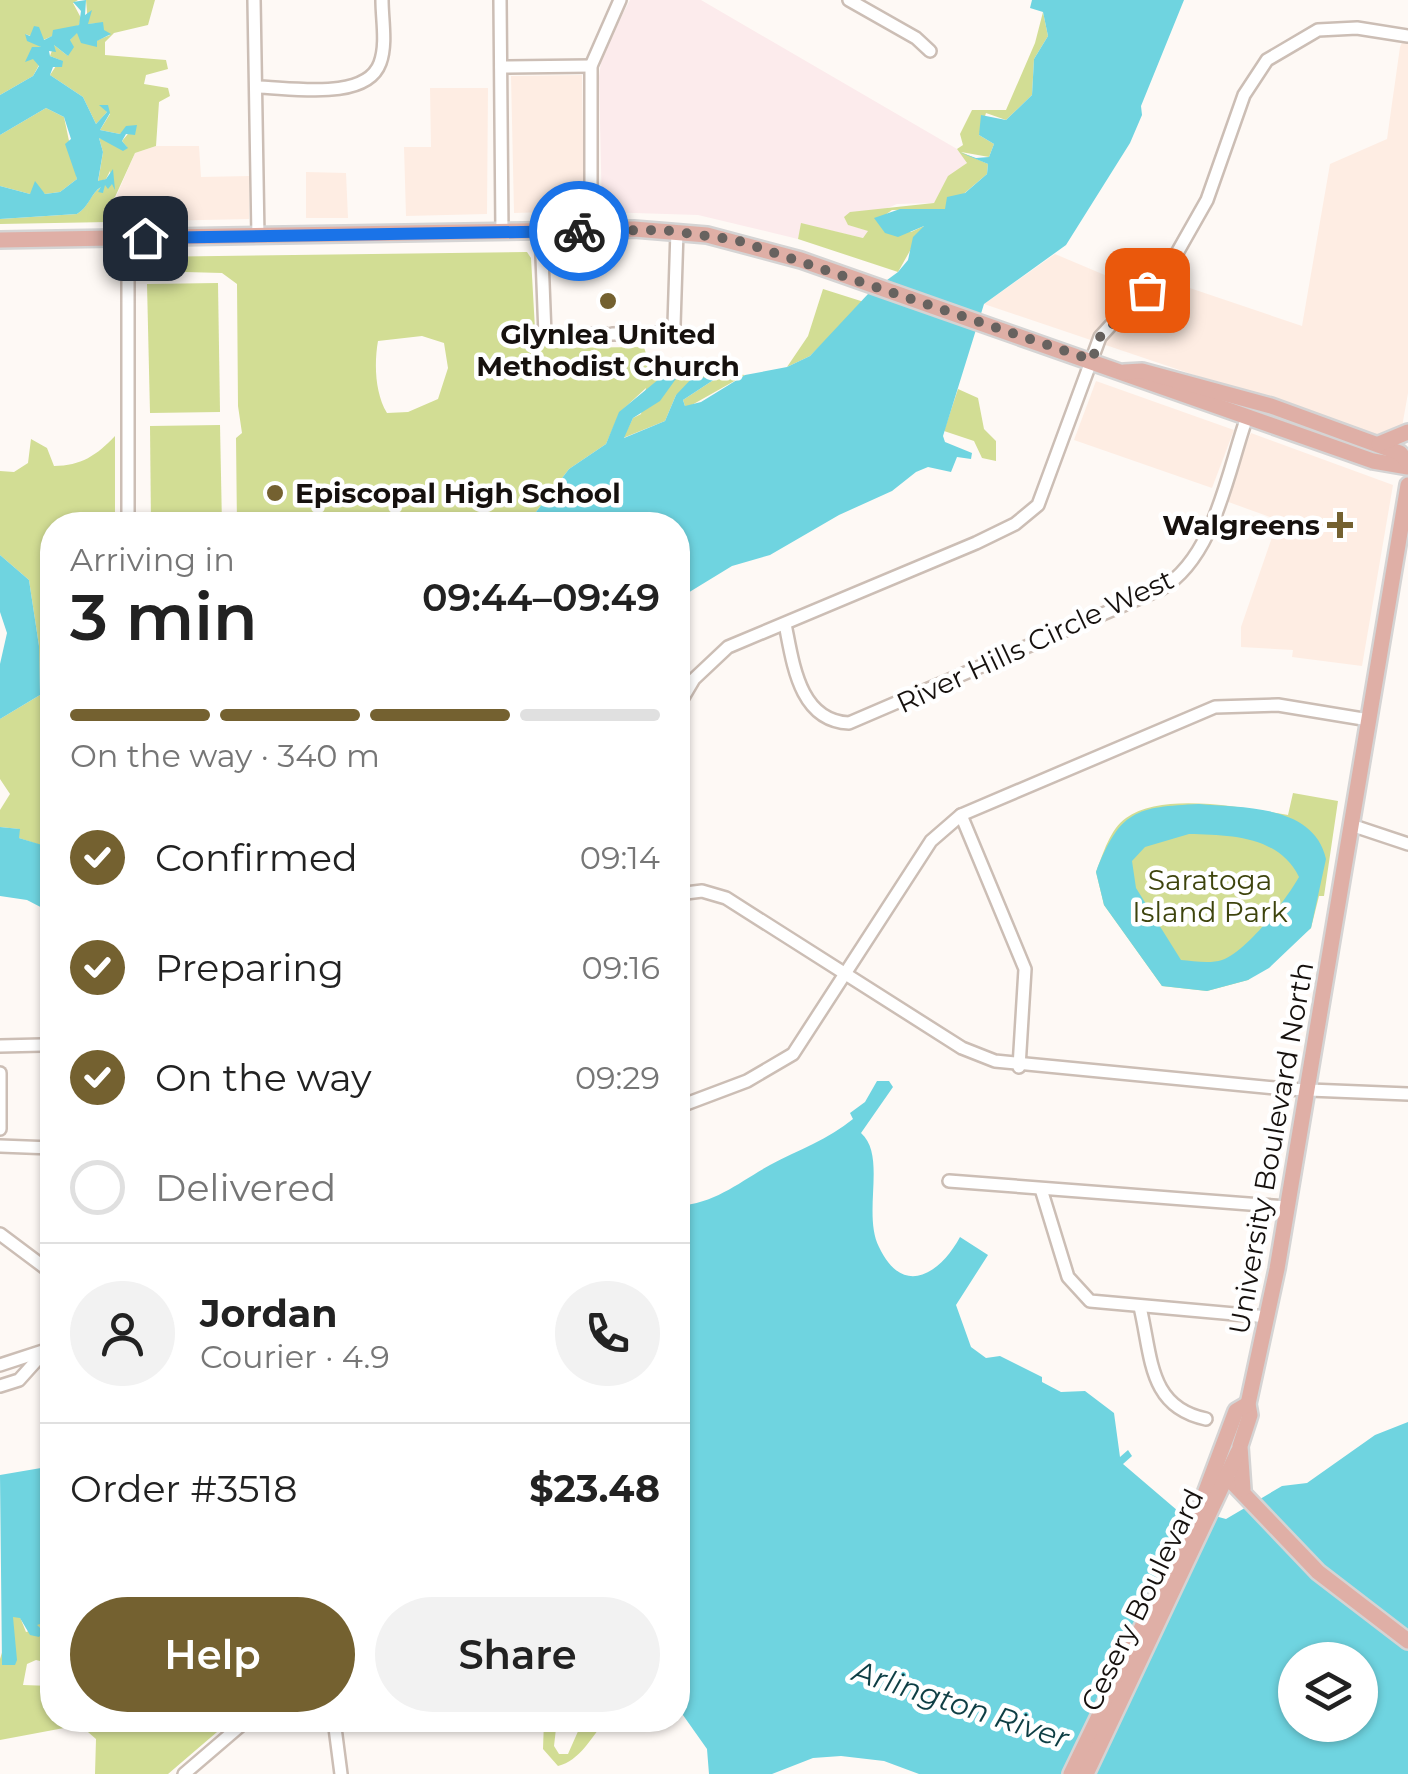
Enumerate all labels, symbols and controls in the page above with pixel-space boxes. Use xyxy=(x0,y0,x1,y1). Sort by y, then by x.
courier xyxy=(529,181,629,281)
pin xyxy=(103,196,188,281)
icon: bike xyxy=(552,204,607,259)
icon: home xyxy=(118,211,173,266)
pin xyxy=(1105,248,1190,333)
icon: bag xyxy=(1120,263,1175,318)
marker: Glynlea United Methodist Church xyxy=(597,290,619,312)
place label: Glynlea United Methodist Church xyxy=(476,317,740,383)
place label: Episcopal High School xyxy=(295,476,621,510)
marker: Episcopal High School xyxy=(264,482,286,504)
place label: Walgreens xyxy=(1162,508,1320,542)
marker: Walgreens xyxy=(1329,514,1351,536)
text: Arriving in xyxy=(70,540,235,579)
street label: River Hills Circle West xyxy=(891,562,1179,720)
text: 09:44–09:49 xyxy=(422,574,660,621)
text: 3 min xyxy=(70,577,258,656)
text: On the way · 340 m xyxy=(70,736,380,775)
icon: check xyxy=(70,830,125,885)
text: Confirmed xyxy=(155,834,358,881)
text: 09:14 xyxy=(580,838,660,877)
park label: Saratoga Island Park xyxy=(1132,863,1288,929)
icon: check xyxy=(70,940,125,995)
text: Preparing xyxy=(155,944,344,991)
text: 09:16 xyxy=(582,948,660,987)
street label: University Boulevard North xyxy=(1221,959,1321,1337)
icon: check xyxy=(70,1050,125,1105)
text: On the way xyxy=(155,1054,372,1101)
text: 09:29 xyxy=(575,1058,660,1097)
text: Delivered xyxy=(155,1164,336,1211)
button: person xyxy=(70,1281,175,1386)
button: phone xyxy=(555,1281,660,1386)
text: Jordan xyxy=(200,1290,338,1337)
text: Courier · 4.9 xyxy=(200,1337,390,1376)
text: Order #3518 xyxy=(70,1465,298,1512)
text: $23.48 xyxy=(529,1465,660,1512)
street label: Cesery Boulevard xyxy=(1073,1483,1211,1717)
button: Help xyxy=(70,1597,355,1712)
button: Share xyxy=(375,1597,660,1712)
map controls xyxy=(1278,1642,1378,1742)
button: layers xyxy=(1278,1642,1378,1742)
water label: Arlington River xyxy=(847,1652,1075,1757)

